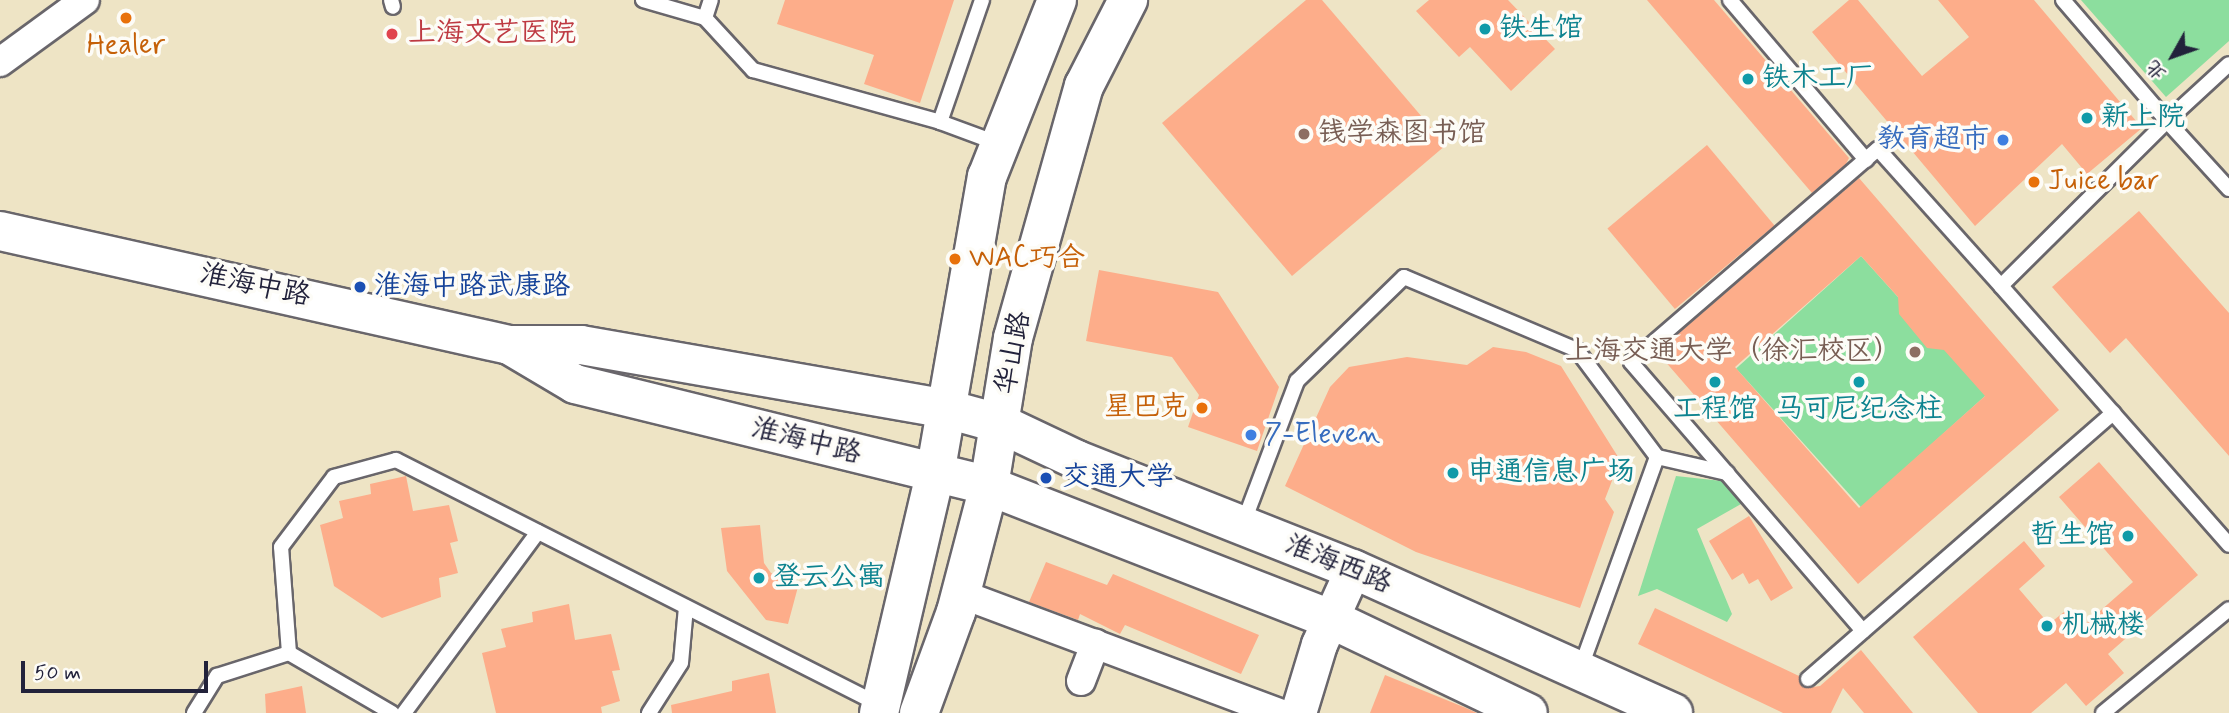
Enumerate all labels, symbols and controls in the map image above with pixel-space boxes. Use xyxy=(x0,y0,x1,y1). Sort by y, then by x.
marker: Healer xyxy=(118,10,134,26)
place label: 铁生馆 xyxy=(1499,12,1583,46)
place label: 上海文艺医院 xyxy=(408,17,576,51)
marker: 铁生馆 xyxy=(1477,21,1493,37)
north arrow xyxy=(2138,21,2208,91)
marker: 上海文艺医院 xyxy=(382,24,402,44)
place label: Healer xyxy=(87,29,165,63)
text: 北 xyxy=(2141,55,2172,85)
place label: 铁木工厂 xyxy=(1762,62,1874,96)
marker: 铁木工厂 xyxy=(1740,71,1756,87)
place label: 新上院 xyxy=(2101,101,2185,135)
marker: 新上院 xyxy=(2079,110,2095,126)
place label: 钱学森图书馆 xyxy=(1318,117,1486,151)
place label: 教育超市 xyxy=(1877,123,1989,157)
marker: 钱学森图书馆 xyxy=(1296,126,1312,142)
marker: 教育超市 xyxy=(1995,132,2011,148)
place label: Juice bar xyxy=(2048,165,2158,199)
marker: Juice bar xyxy=(2026,174,2042,190)
place label: WAC巧合 xyxy=(969,242,1085,276)
marker: WAC巧合 xyxy=(947,251,963,267)
street label: 淮海中路 xyxy=(197,258,313,314)
place label: 淮海中路武康路 xyxy=(374,270,570,304)
marker: 淮海中路武康路 xyxy=(352,279,368,295)
street label: 华山路 xyxy=(989,309,1039,397)
place label: 上海交通大学（徐汇校区） xyxy=(1565,335,1901,369)
marker: 上海交通大学（徐汇校区） xyxy=(1907,344,1923,360)
marker: 工程馆 xyxy=(1707,374,1723,390)
marker: 马可尼纪念柱 xyxy=(1851,374,1867,390)
place label: 星巴克 xyxy=(1104,391,1188,425)
place label: 工程馆 xyxy=(1673,393,1757,427)
place label: 马可尼纪念柱 xyxy=(1775,393,1943,427)
marker: 星巴克 xyxy=(1194,400,1210,416)
street label: 淮海中路 xyxy=(748,412,864,472)
place label: 7-Eleven xyxy=(1265,418,1380,452)
marker: 7-Eleven xyxy=(1243,427,1259,443)
place label: 申通信息广场 xyxy=(1467,456,1635,490)
place label: 交通大学 xyxy=(1062,461,1174,495)
marker: 申通信息广场 xyxy=(1445,465,1461,481)
marker: 交通大学 xyxy=(1036,468,1056,488)
place label: 哲生馆 xyxy=(2030,519,2114,553)
street label: 淮海西路 xyxy=(1280,528,1396,602)
marker: 哲生馆 xyxy=(2120,528,2136,544)
place label: 登云公寓 xyxy=(773,561,885,595)
marker: 登云公寓 xyxy=(751,570,767,586)
place label: 机械楼 xyxy=(2061,609,2145,643)
marker: 机械楼 xyxy=(2039,618,2055,634)
scale bar xyxy=(24,646,212,690)
text: 50 m xyxy=(34,659,81,687)

